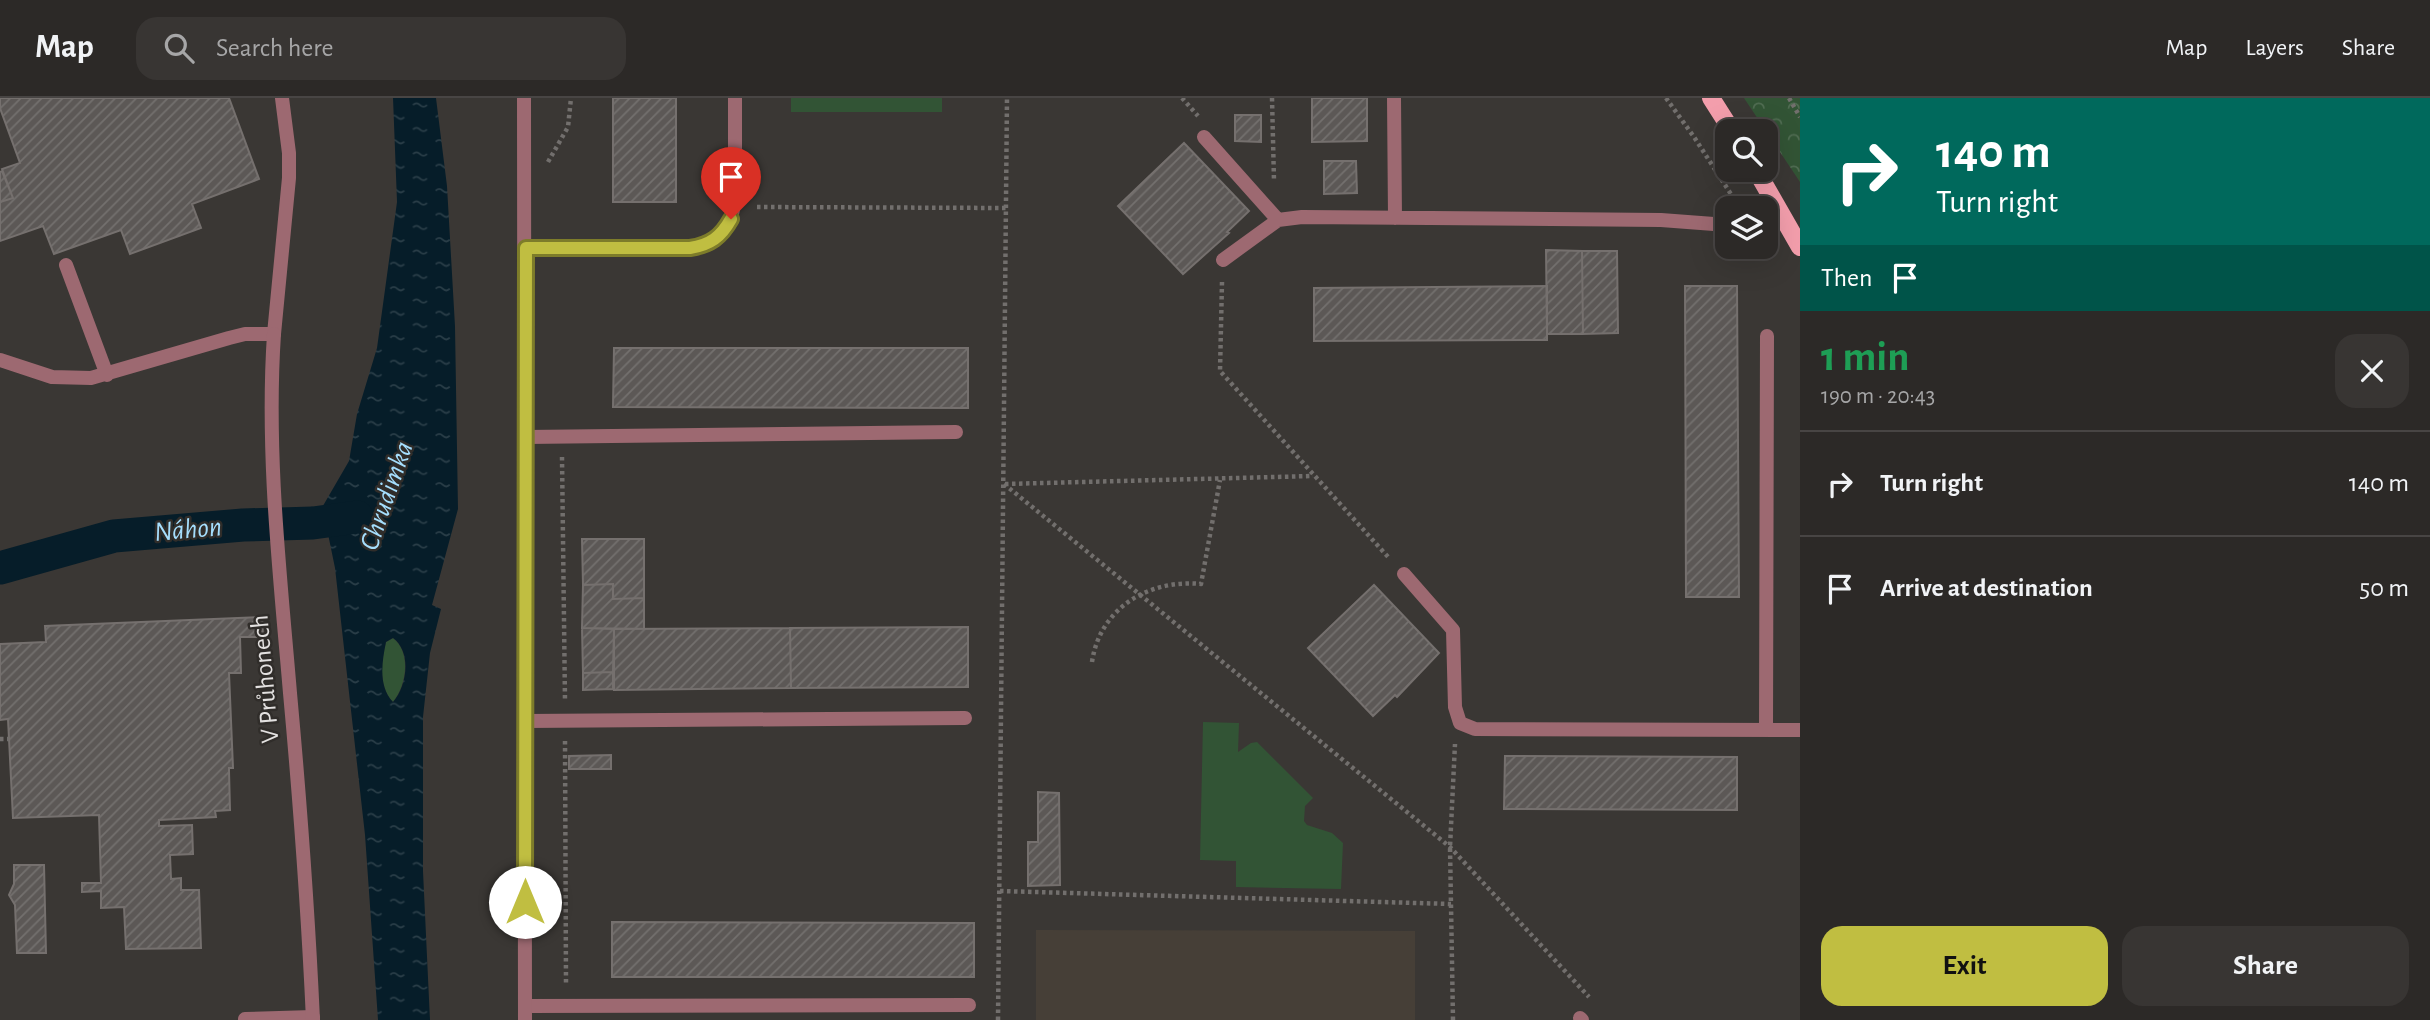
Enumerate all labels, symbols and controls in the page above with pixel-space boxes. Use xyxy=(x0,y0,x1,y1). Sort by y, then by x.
search box xyxy=(136,17,626,80)
icon: search xyxy=(160,29,198,67)
text: Map xyxy=(35,31,94,64)
text: Search here xyxy=(216,35,334,61)
text: Map xyxy=(2165,36,2207,60)
text: Layers xyxy=(2245,36,2304,60)
text: Share xyxy=(2342,36,2395,60)
map controls xyxy=(1715,119,1778,259)
button: search xyxy=(1715,119,1778,182)
icon: right xyxy=(1821,126,1912,217)
text: 140 m xyxy=(1936,128,2051,177)
pin xyxy=(701,147,761,219)
icon: arrive xyxy=(712,158,750,196)
text: Turn right xyxy=(1936,186,2058,218)
button: layers xyxy=(1715,196,1778,259)
icon: arrive xyxy=(1886,259,1924,297)
text: Then xyxy=(1821,265,1872,291)
button: close xyxy=(2335,334,2409,408)
text: 1 min xyxy=(1821,336,1910,378)
text: 190 m · 20:43 xyxy=(1821,385,1935,408)
water label: Chrudimka xyxy=(355,438,419,554)
icon: right xyxy=(1821,465,1859,503)
text: Turn right xyxy=(1880,470,1983,496)
text: 140 m xyxy=(2349,470,2409,496)
water label: Náhon xyxy=(153,513,223,547)
icon: arrive xyxy=(1821,570,1859,608)
text: Arrive at destination xyxy=(1880,575,2093,601)
text: 50 m xyxy=(2359,575,2409,601)
street label: V Průhonech xyxy=(246,614,284,744)
position arrow xyxy=(488,865,562,939)
button: Exit xyxy=(1821,926,2108,1006)
button: Share xyxy=(2122,926,2409,1006)

